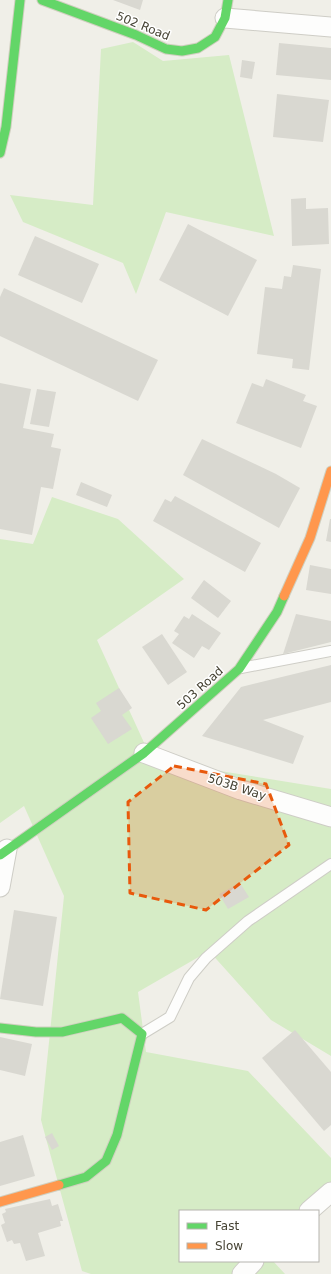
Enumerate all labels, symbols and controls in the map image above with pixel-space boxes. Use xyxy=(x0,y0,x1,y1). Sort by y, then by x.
street label: 502 Road xyxy=(114,9,172,43)
street label: 503 Road xyxy=(174,664,226,712)
street label: 503B Way xyxy=(206,771,268,803)
legend xyxy=(179,1210,319,1262)
text: Fast xyxy=(215,1219,239,1233)
text: Slow xyxy=(215,1239,243,1253)

